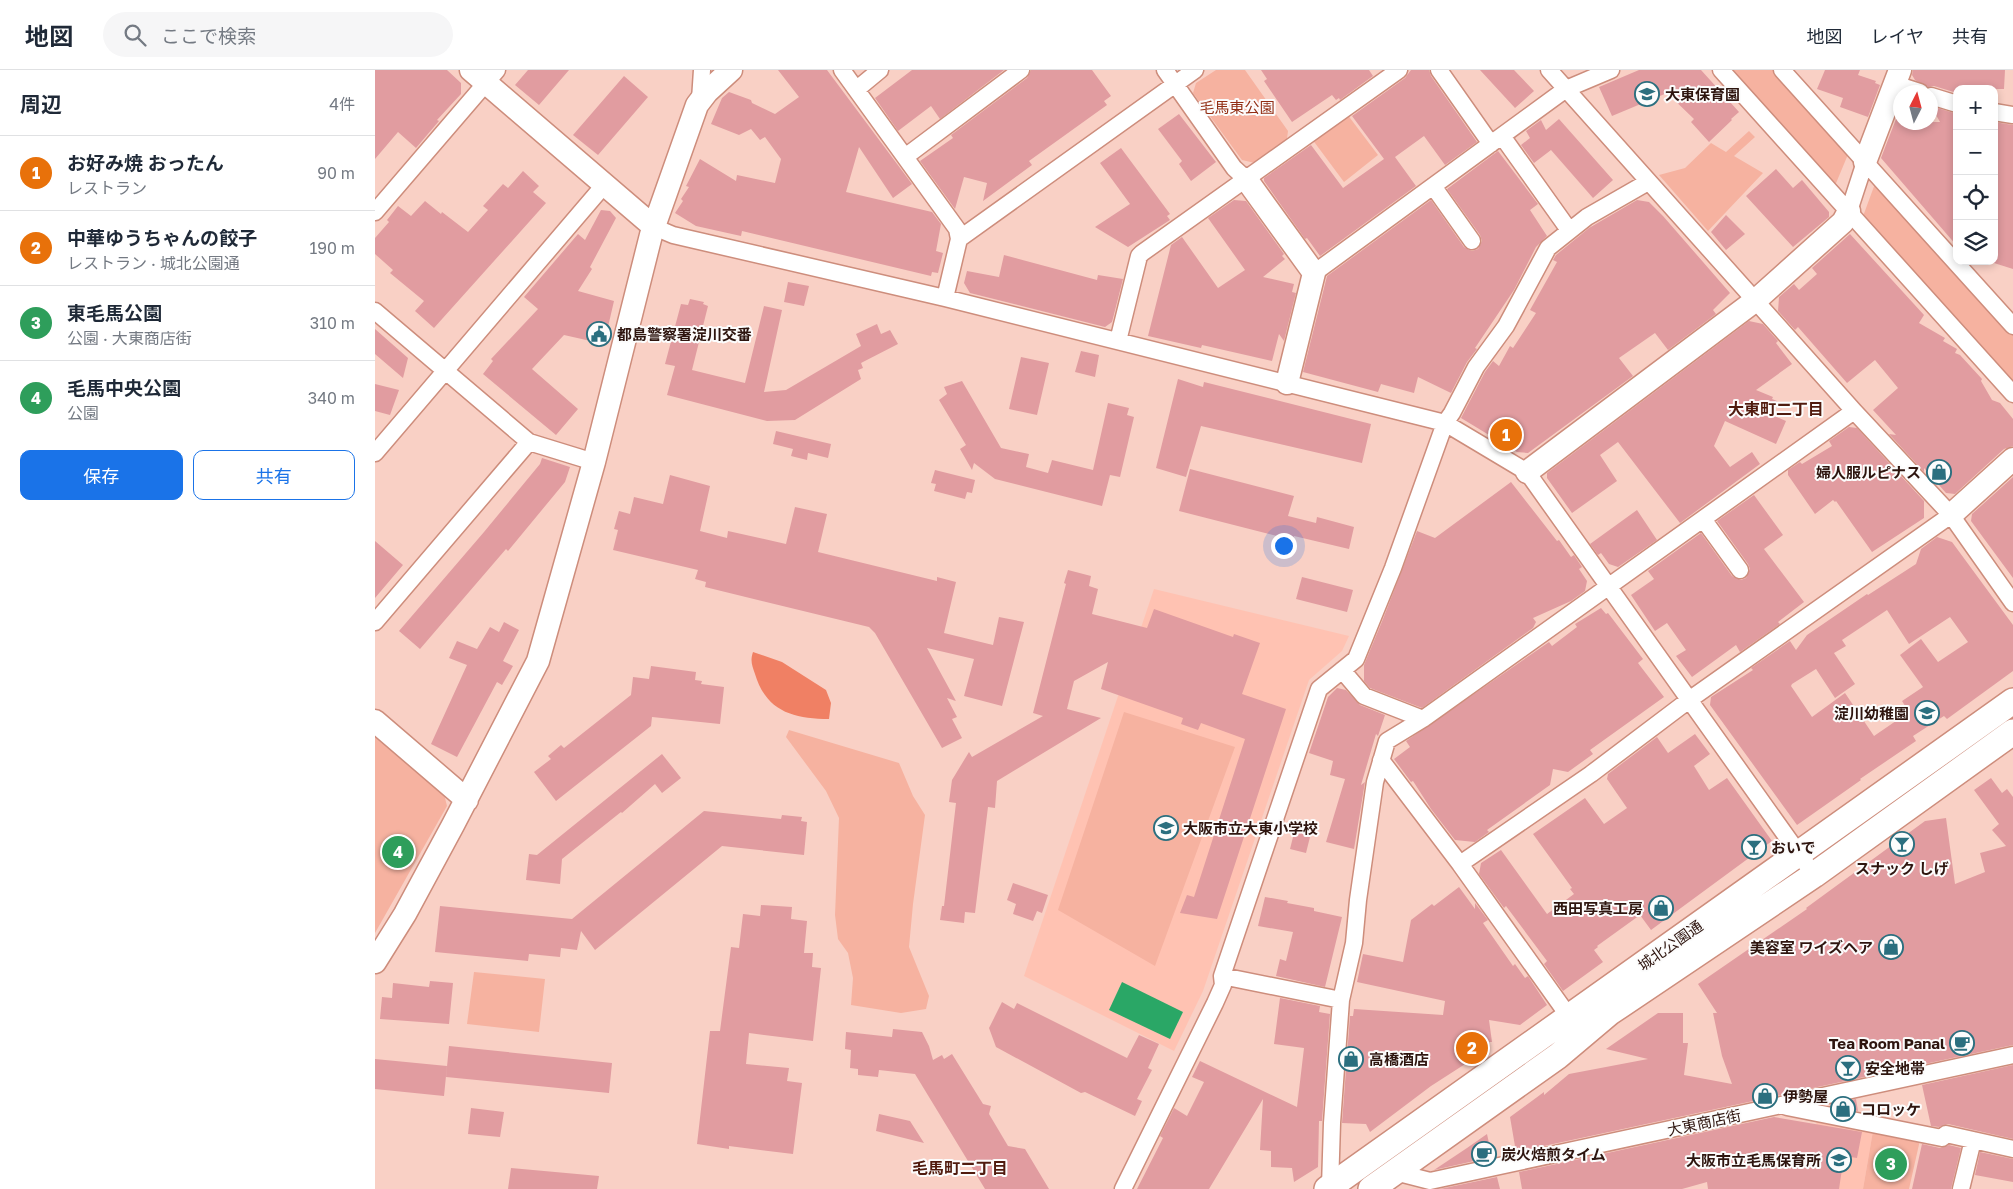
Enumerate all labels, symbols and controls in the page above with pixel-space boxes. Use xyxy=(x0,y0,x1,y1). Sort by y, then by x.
search box xyxy=(103,12,453,57)
text: 地図 xyxy=(25,21,73,50)
icon: search xyxy=(121,21,149,49)
text: ここで検索 xyxy=(161,24,256,47)
text: 地図 xyxy=(1807,25,1843,47)
text: レイヤ xyxy=(1871,25,1924,47)
text: 共有 xyxy=(1952,25,1988,47)
school or university icon: 大東保育園 xyxy=(1634,81,1660,107)
place label: 大東保育園 xyxy=(1665,85,1740,103)
north arrow xyxy=(1893,85,1938,130)
map controls xyxy=(1953,85,1998,265)
button: + xyxy=(1953,85,1998,130)
text: 周辺 xyxy=(20,91,62,117)
text: 4件 xyxy=(329,94,355,114)
park label: 毛馬東公園 xyxy=(1199,98,1275,116)
button: − xyxy=(1953,130,1998,175)
text: お好み焼 おったん xyxy=(67,151,224,174)
text: 1 xyxy=(32,163,40,183)
text: 90 m xyxy=(317,163,355,183)
button: locate xyxy=(1953,175,1998,220)
text: レストラン xyxy=(67,178,147,198)
button: layers xyxy=(1953,220,1998,265)
text: 中華ゆうちゃんの餃子 xyxy=(67,226,257,249)
text: 2 xyxy=(31,238,41,258)
text: 190 m xyxy=(309,238,355,258)
text: レストラン · 城北公園通 xyxy=(67,253,240,273)
text: 東毛馬公園 xyxy=(67,301,162,324)
text: 3 xyxy=(31,313,41,333)
text: 310 m xyxy=(310,313,355,333)
public building icon: 都島警察署淀川交番 xyxy=(586,321,612,347)
place label: 都島警察署淀川交番 xyxy=(617,325,752,343)
text: 公園 · 大東商店街 xyxy=(67,328,192,348)
text: 毛馬中央公園 xyxy=(67,376,181,399)
text: 4 xyxy=(31,388,41,408)
text: 340 m xyxy=(308,388,355,408)
district label: 大東町二丁目 xyxy=(1728,399,1824,419)
text: 公園 xyxy=(67,403,99,423)
pin: 1 xyxy=(1490,416,1522,454)
button: 保存 xyxy=(20,450,183,500)
button: 共有 xyxy=(193,450,355,500)
shop icon: 婦人服ルピナス xyxy=(1926,459,1952,485)
place label: 婦人服ルピナス xyxy=(1816,463,1921,481)
your location xyxy=(1271,533,1297,559)
school or university icon: 淀川幼稚園 xyxy=(1914,700,1940,726)
place label: 淀川幼稚園 xyxy=(1834,704,1909,722)
school or university icon: 大阪市立大東小学校 xyxy=(1153,815,1179,841)
place label: 大阪市立大東小学校 xyxy=(1183,819,1318,837)
bar icon: スナック しげ xyxy=(1889,831,1915,857)
pin: 4 xyxy=(382,833,414,871)
bar icon: おいで xyxy=(1741,834,1767,860)
place label: おいで xyxy=(1771,838,1816,856)
place label: スナック しげ xyxy=(1855,859,1949,877)
shop icon: 西田写真工房 xyxy=(1648,895,1674,921)
place label: 西田写真工房 xyxy=(1553,899,1643,917)
street label: 城北公園通 xyxy=(1634,916,1706,974)
shop icon: 美容室 ワイズヘア xyxy=(1878,934,1904,960)
place label: 美容室 ワイズヘア xyxy=(1750,938,1873,956)
pin: 2 xyxy=(1456,1029,1488,1067)
cafe icon: Tea Room Panal xyxy=(1949,1030,1975,1056)
place label: Tea Room Panal xyxy=(1829,1034,1945,1052)
shop icon: 高橋酒店 xyxy=(1338,1046,1364,1072)
place label: 高橋酒店 xyxy=(1369,1050,1429,1068)
bar icon: 安全地帯 xyxy=(1835,1055,1861,1081)
place label: 安全地帯 xyxy=(1865,1059,1925,1077)
shop icon: 伊勢屋 xyxy=(1752,1083,1778,1109)
place label: 伊勢屋 xyxy=(1783,1087,1828,1105)
shop icon: コロッケ xyxy=(1830,1096,1856,1122)
place label: コロッケ xyxy=(1861,1100,1921,1118)
street label: 大東商店街 xyxy=(1665,1105,1743,1139)
cafe icon: 炭火焙煎タイム xyxy=(1471,1141,1497,1167)
place label: 炭火焙煎タイム xyxy=(1501,1145,1606,1163)
pin: 3 xyxy=(1875,1145,1907,1183)
school or university icon: 大阪市立毛馬保育所 xyxy=(1826,1147,1852,1173)
place label: 大阪市立毛馬保育所 xyxy=(1686,1151,1821,1169)
district label: 毛馬町二丁目 xyxy=(912,1158,1008,1178)

